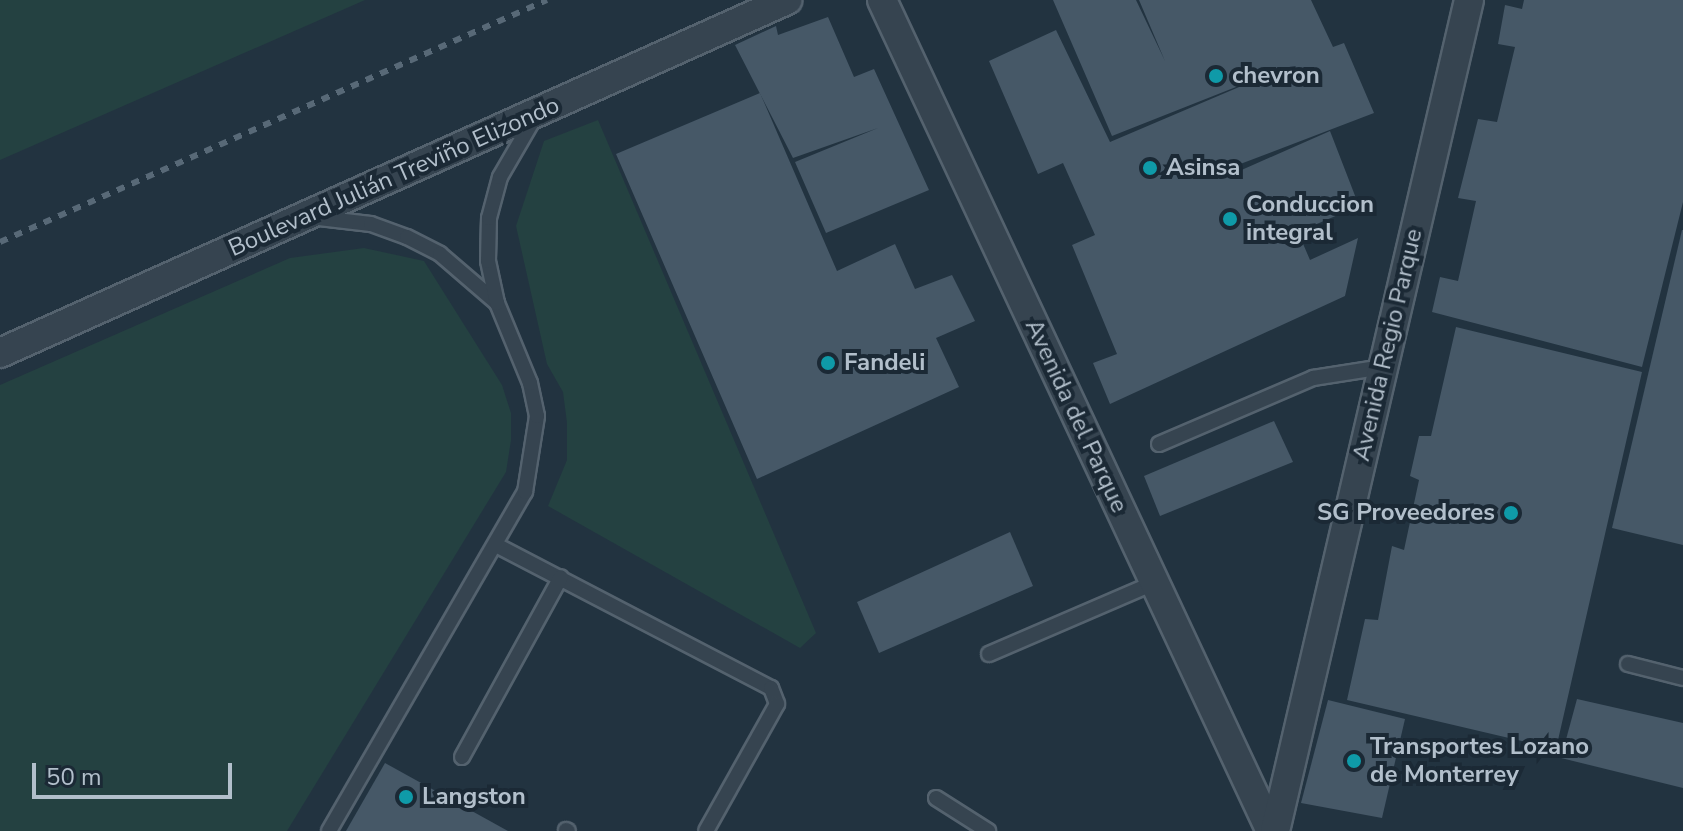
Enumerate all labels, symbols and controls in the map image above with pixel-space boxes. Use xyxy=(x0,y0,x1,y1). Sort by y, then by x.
place label: chevron xyxy=(1232,62,1320,90)
marker: chevron xyxy=(1207,67,1225,85)
street label: Boulevard Julián Treviño Elizondo xyxy=(224,91,564,263)
place label: Asinsa xyxy=(1166,154,1240,182)
marker: Asinsa xyxy=(1141,159,1159,177)
place label: Conduccion integral xyxy=(1246,191,1374,247)
marker: Conduccion integral xyxy=(1221,210,1239,228)
street label: Avenida Regio Parque xyxy=(1347,226,1429,464)
street label: Avenida del Parque xyxy=(1019,315,1133,517)
place label: Fandeli xyxy=(844,349,925,377)
marker: Fandeli xyxy=(819,354,837,372)
place label: SG Proveedores xyxy=(1317,499,1495,527)
marker: SG Proveedores xyxy=(1502,504,1520,522)
place label: Transportes Lozano de Monterrey xyxy=(1370,733,1589,789)
scale bar xyxy=(36,747,236,797)
marker: Transportes Lozano de Monterrey xyxy=(1345,752,1363,770)
text: 50 m xyxy=(46,761,102,793)
place label: Langston xyxy=(422,783,526,811)
marker: Langston xyxy=(397,788,415,806)

